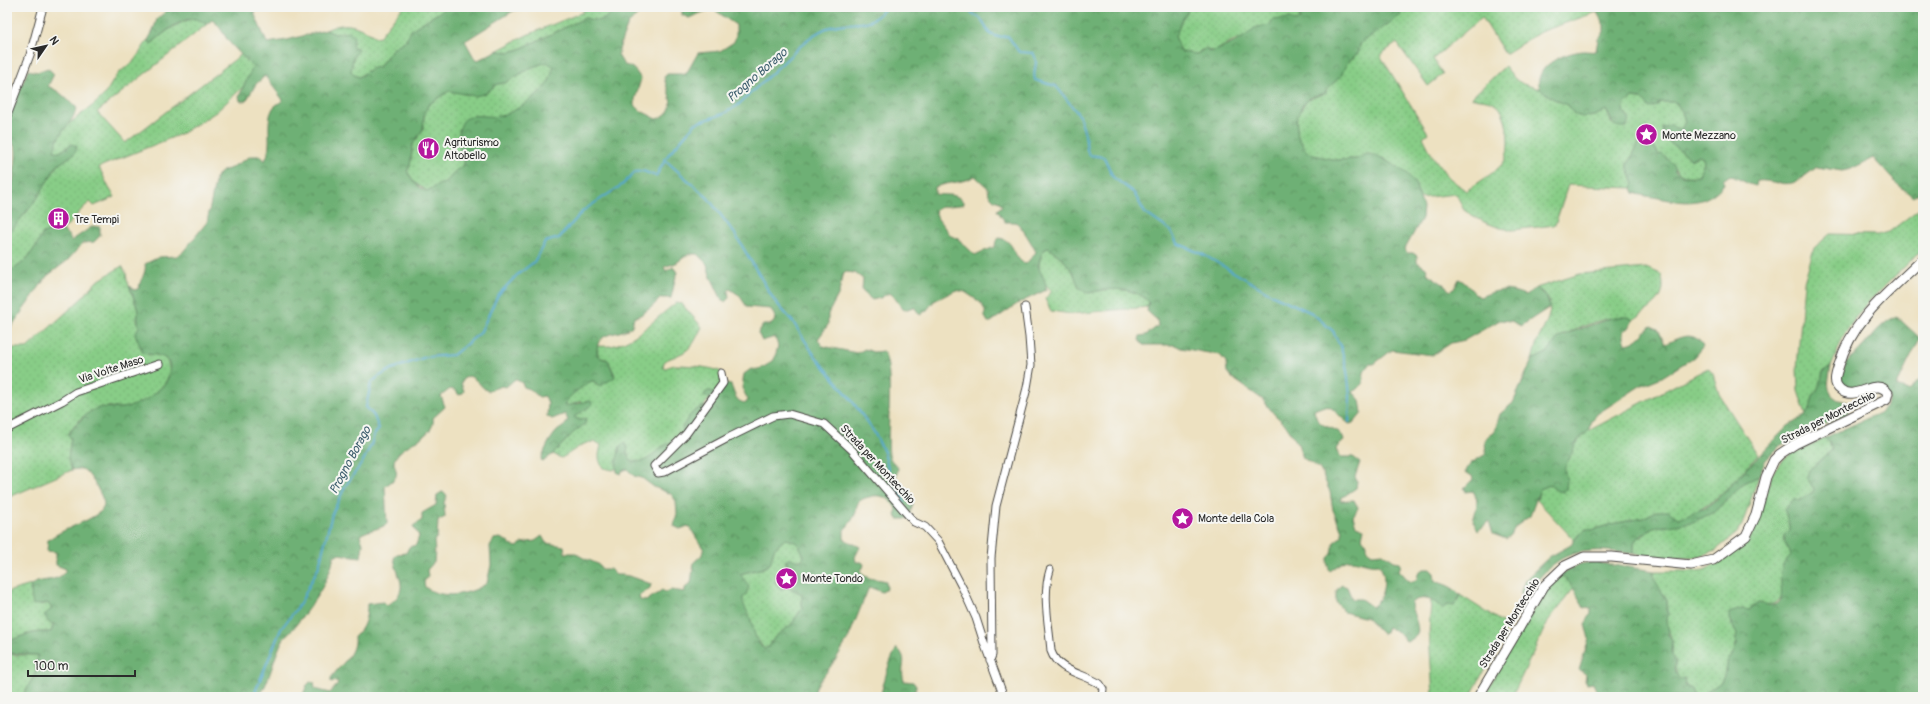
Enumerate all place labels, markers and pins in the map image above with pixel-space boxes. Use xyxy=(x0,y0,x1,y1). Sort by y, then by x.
place icon: Monte Mezzano xyxy=(1633,122,1659,148)
place label: Monte Mezzano xyxy=(1662,129,1736,142)
restaurant icon: Agriturismo Altobello xyxy=(415,135,441,161)
place label: Agriturismo Altobello xyxy=(444,136,499,162)
building icon: Tre Tempi xyxy=(46,206,72,232)
place label: Tre Tempi xyxy=(74,213,119,226)
place icon: Monte della Cola xyxy=(1170,505,1196,531)
place label: Monte della Cola xyxy=(1198,512,1274,525)
place icon: Monte Tondo xyxy=(773,565,799,591)
place label: Monte Tondo xyxy=(802,572,863,585)

